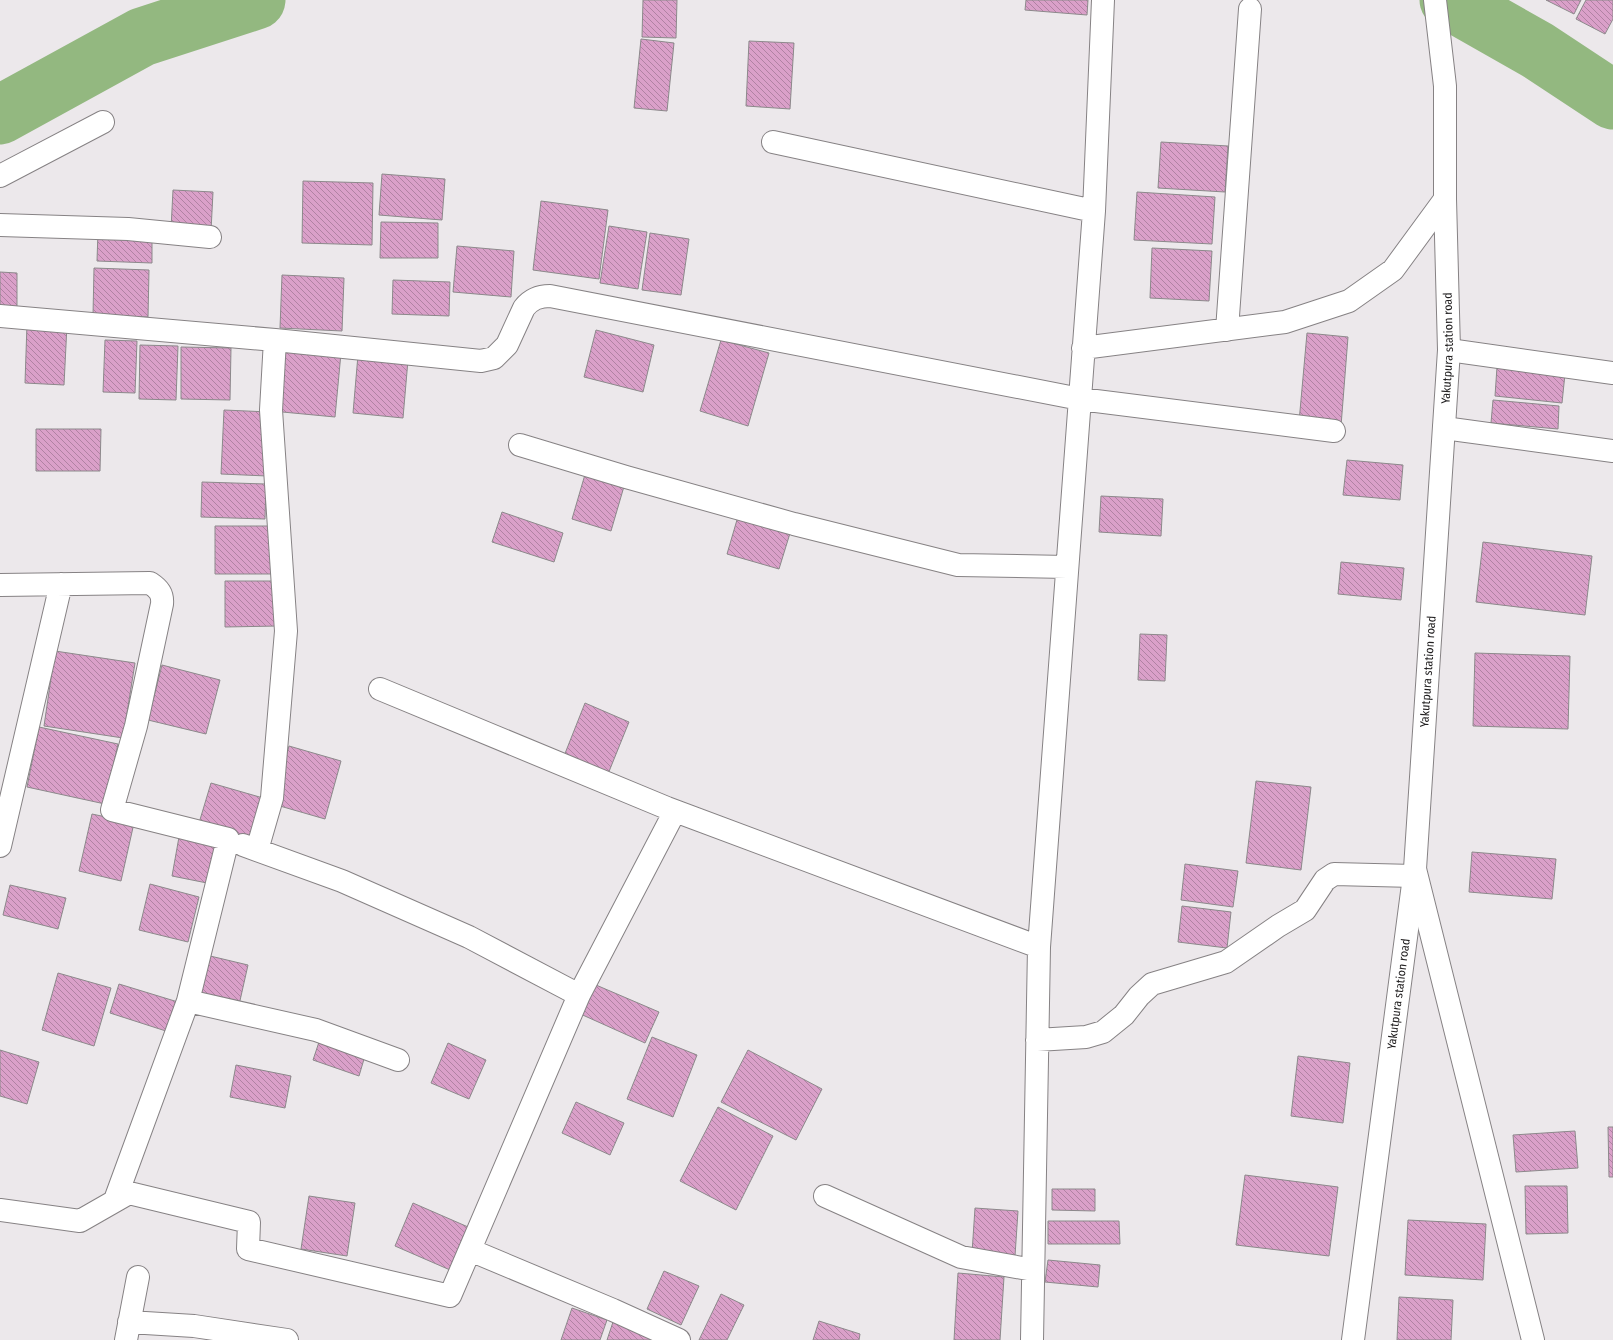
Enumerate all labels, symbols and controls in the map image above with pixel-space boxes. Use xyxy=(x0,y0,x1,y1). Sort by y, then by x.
street label: Yakutpura station road xyxy=(1438,292,1456,404)
street label: Yakutpura station road xyxy=(1417,615,1439,728)
street label: Yakutpura station road xyxy=(1384,938,1413,1050)

